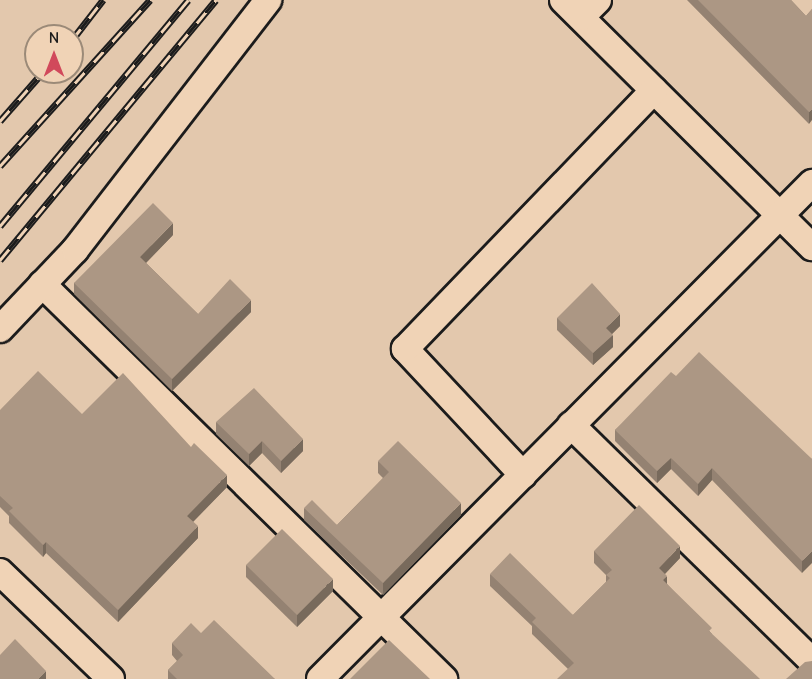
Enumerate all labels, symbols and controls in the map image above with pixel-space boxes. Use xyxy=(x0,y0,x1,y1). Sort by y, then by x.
north arrow xyxy=(24,24,84,84)
text: N xyxy=(49,29,59,47)

